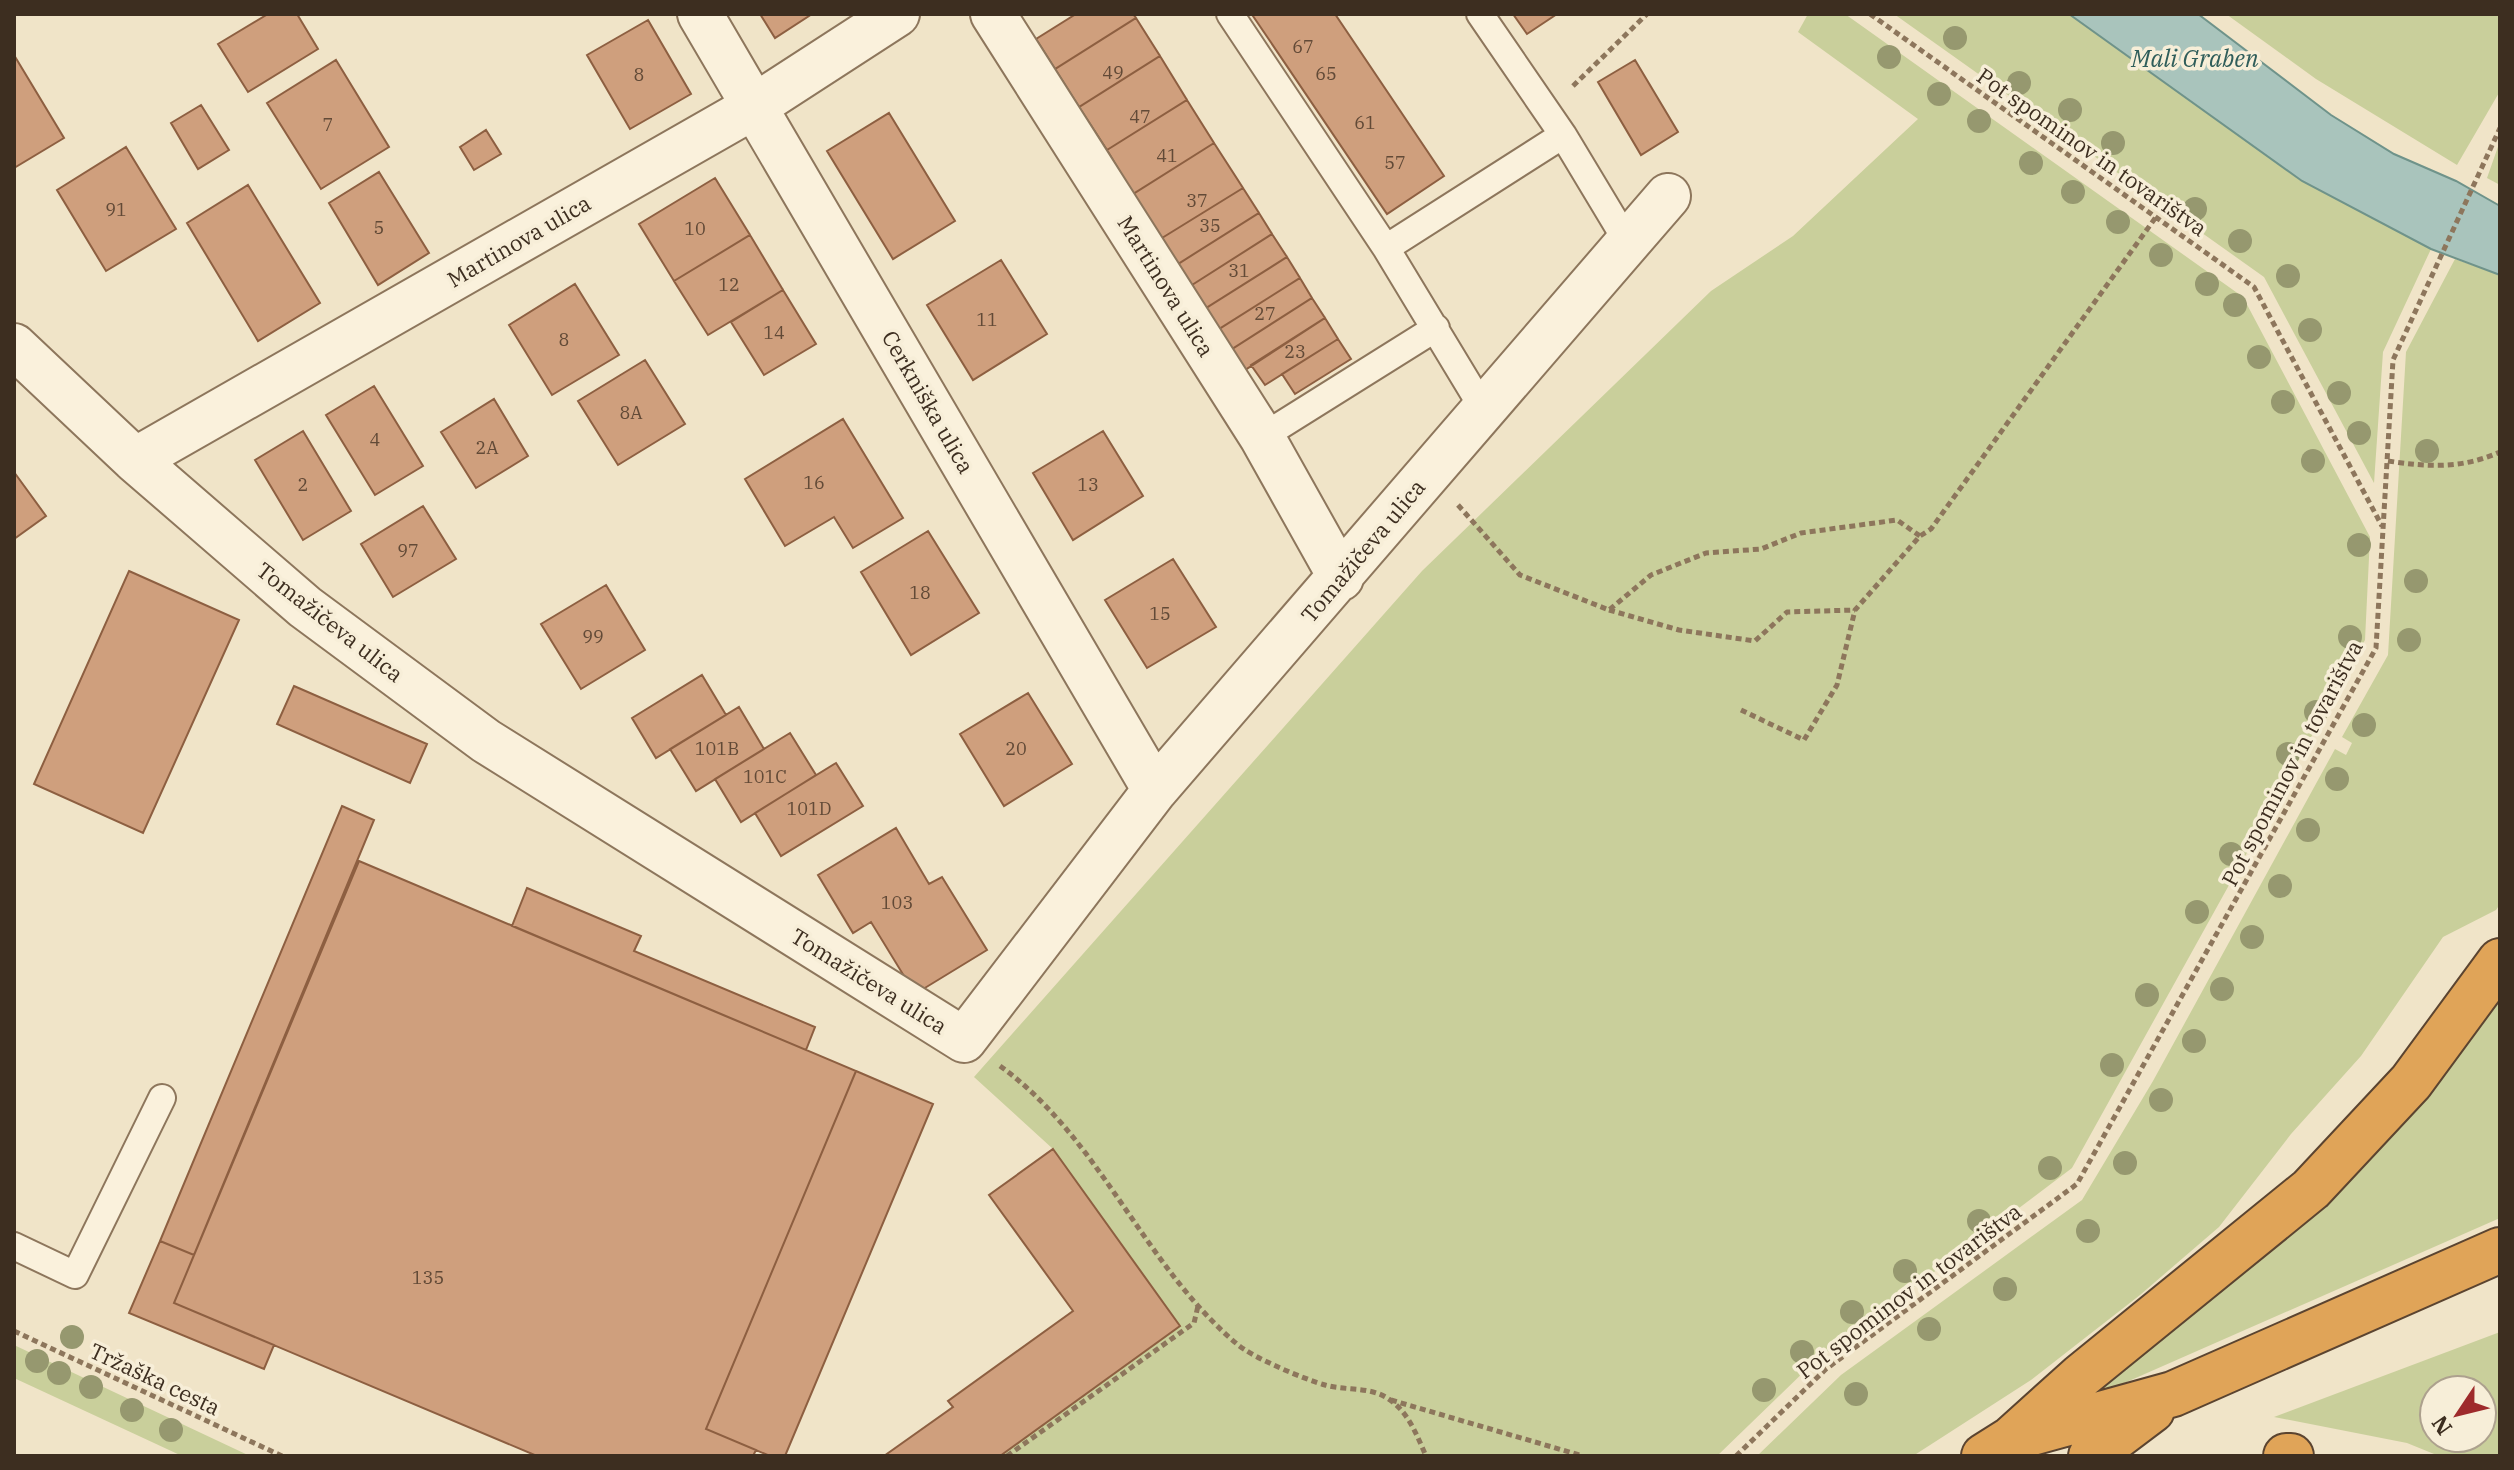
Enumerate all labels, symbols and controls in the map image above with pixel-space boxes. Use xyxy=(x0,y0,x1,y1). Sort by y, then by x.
house number: 67 xyxy=(1292,35,1314,58)
water label: Mali Graben xyxy=(2130,42,2259,74)
house number: 49 xyxy=(1102,61,1124,84)
street label: Pot spominov in tovarištva xyxy=(1972,61,2213,242)
house number: 65 xyxy=(1315,62,1337,85)
house number: 8 xyxy=(634,63,644,86)
house number: 47 xyxy=(1129,105,1151,128)
house number: 61 xyxy=(1354,111,1376,134)
house number: 7 xyxy=(323,113,333,136)
house number: 41 xyxy=(1156,144,1178,167)
house number: 57 xyxy=(1384,151,1406,174)
street label: Martinova ulica xyxy=(442,188,596,293)
house number: 37 xyxy=(1186,189,1208,212)
house number: 91 xyxy=(105,198,127,221)
street label: Martinova ulica xyxy=(1111,210,1221,362)
house number: 35 xyxy=(1199,214,1221,237)
house number: 5 xyxy=(374,216,384,239)
house number: 10 xyxy=(684,217,706,240)
house number: 31 xyxy=(1228,259,1250,282)
house number: 12 xyxy=(718,273,740,296)
house number: 27 xyxy=(1254,302,1276,325)
house number: 11 xyxy=(976,308,998,331)
house number: 14 xyxy=(763,321,785,344)
street label: Cerkniška ulica xyxy=(876,325,981,479)
house number: 8 xyxy=(559,328,569,351)
house number: 23 xyxy=(1284,340,1306,363)
house number: 8A xyxy=(619,401,643,424)
house number: 4 xyxy=(370,428,380,451)
house number: 2A xyxy=(475,436,499,459)
house number: 16 xyxy=(803,471,825,494)
house number: 2 xyxy=(298,473,308,496)
house number: 13 xyxy=(1077,473,1099,496)
street label: Tomažičeva ulica xyxy=(1294,473,1431,628)
house number: 97 xyxy=(397,539,419,562)
street label: Tomažičeva ulica xyxy=(251,555,410,688)
house number: 18 xyxy=(909,581,931,604)
house number: 15 xyxy=(1149,602,1171,625)
house number: 99 xyxy=(582,625,604,648)
street label: Pot spominov in tovarištva xyxy=(2214,635,2369,891)
house number: 101B xyxy=(695,737,739,760)
house number: 20 xyxy=(1005,737,1027,760)
house number: 101C xyxy=(743,765,787,788)
house number: 101D xyxy=(786,797,832,820)
house number: 103 xyxy=(881,891,913,914)
street label: Tomažičeva ulica xyxy=(786,921,953,1040)
street label: Pot spominov in tovarištva xyxy=(1790,1196,2027,1385)
house number: 135 xyxy=(412,1266,444,1289)
street label: Tržaška cesta xyxy=(85,1336,225,1421)
north arrow xyxy=(2418,1374,2498,1454)
text: N xyxy=(2424,1410,2458,1441)

